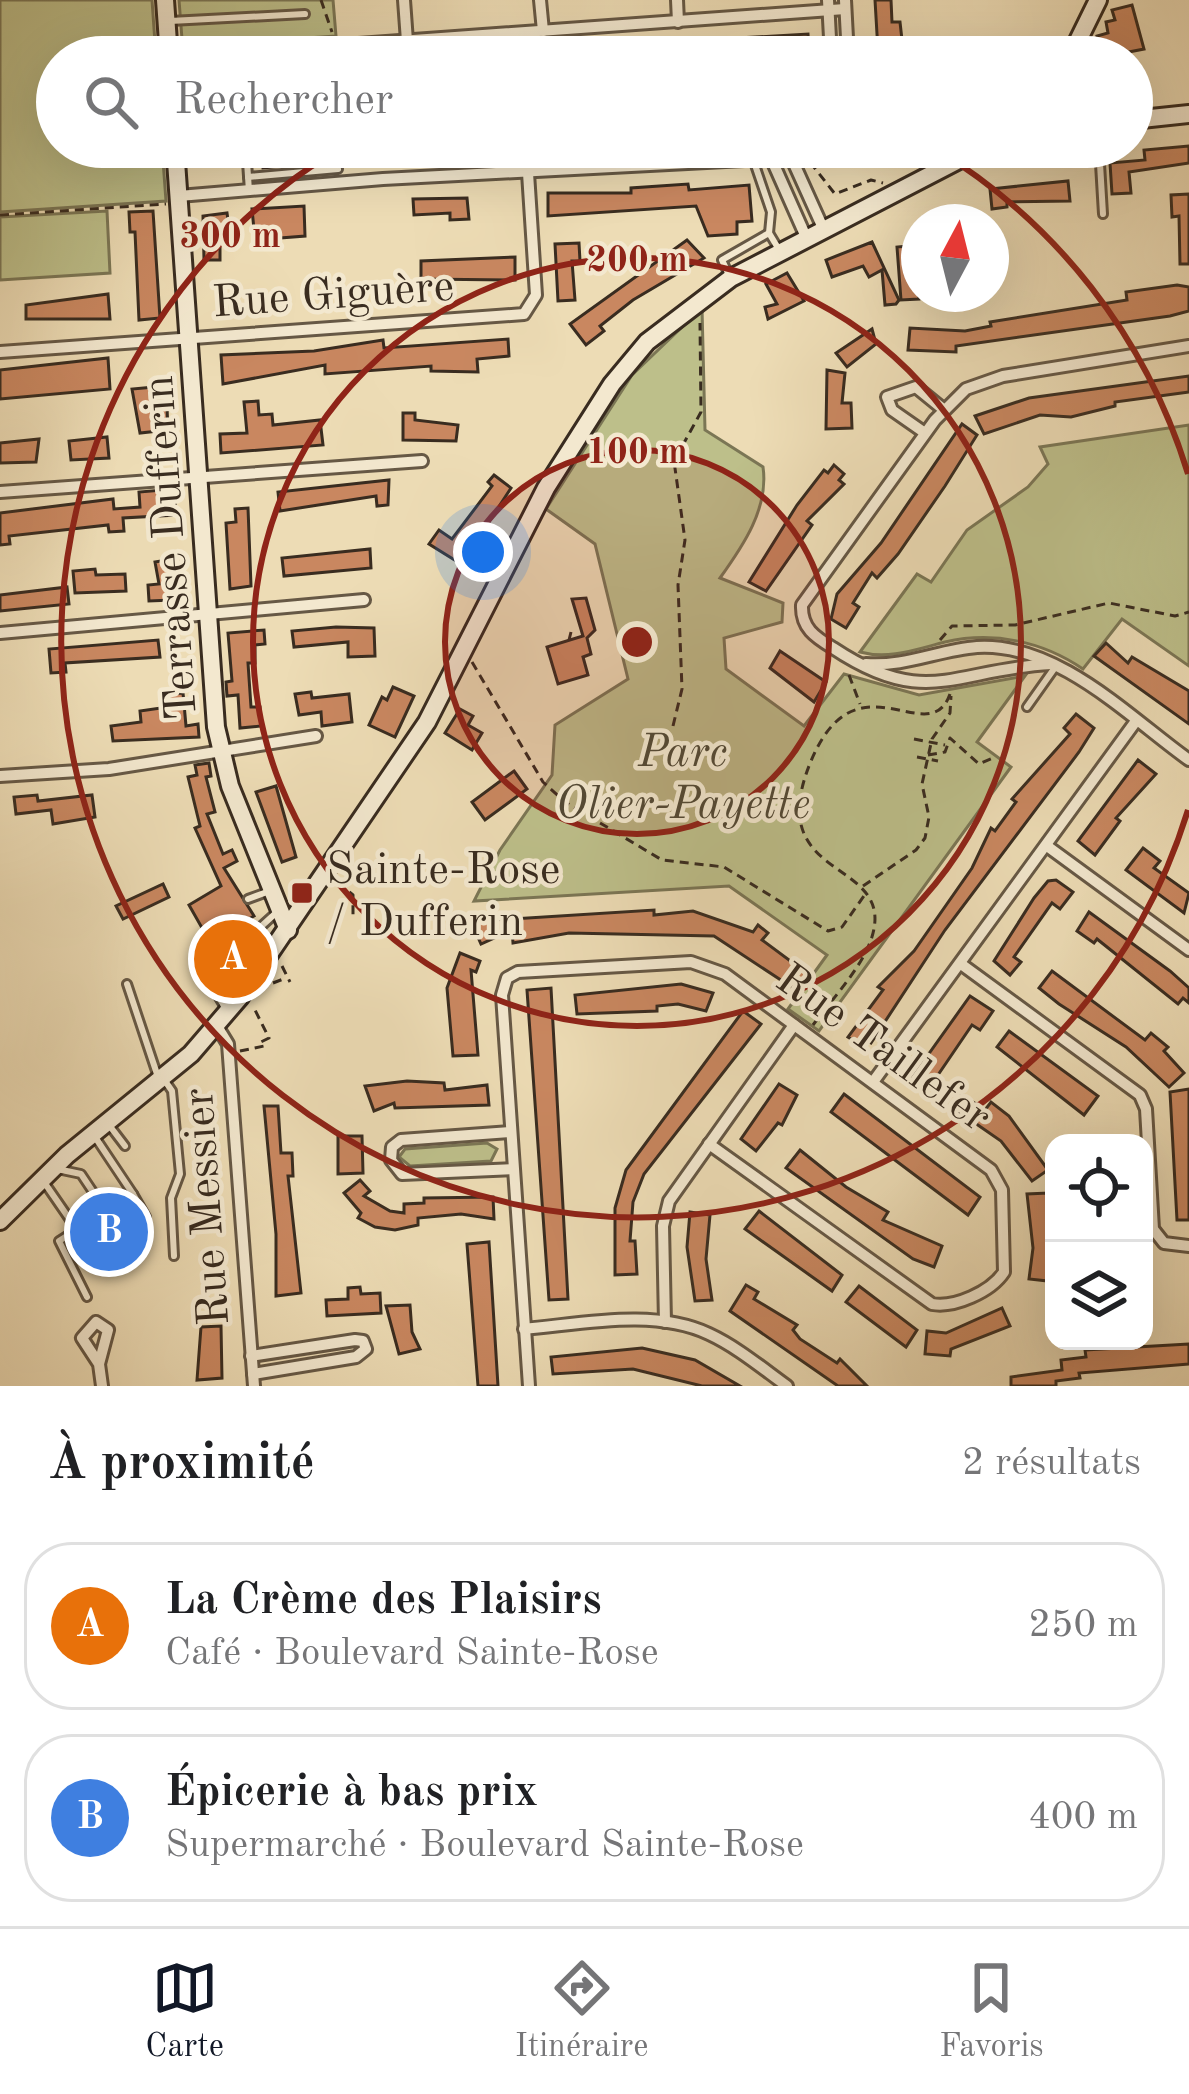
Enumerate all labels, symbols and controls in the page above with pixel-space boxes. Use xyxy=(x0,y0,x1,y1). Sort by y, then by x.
search box xyxy=(36,36,1153,168)
icon: search xyxy=(78,69,144,135)
text: Rechercher xyxy=(174,79,393,124)
north arrow xyxy=(901,204,1009,312)
text: 300 m xyxy=(179,220,281,256)
text: 200 m xyxy=(586,244,688,280)
street label: Rue Giguère xyxy=(211,266,456,327)
street label: Terrasse Dufferin xyxy=(138,374,207,722)
text: 100 m xyxy=(586,436,688,472)
your location xyxy=(453,522,513,582)
centre of rings xyxy=(616,621,658,663)
park label: Parc Olier-Payette xyxy=(556,732,810,829)
place label: Sainte-Rose / Dufferin xyxy=(326,849,560,946)
marker: Sainte-Rose / Dufferin xyxy=(289,880,315,906)
pin: A xyxy=(194,914,272,1004)
street label: Rue Taillefer xyxy=(767,957,998,1142)
street label: Rue Messier xyxy=(178,1086,239,1327)
map controls xyxy=(1045,1134,1153,1350)
button: locate xyxy=(1045,1134,1153,1242)
pin: B xyxy=(70,1187,148,1277)
button: layers xyxy=(1045,1242,1153,1350)
text: À proximité xyxy=(48,1439,315,1490)
text: 2 résultats xyxy=(962,1444,1141,1483)
text: La Crème des Plaisirs xyxy=(165,1579,602,1624)
text: A xyxy=(75,1606,105,1645)
text: 250 m xyxy=(1028,1606,1138,1645)
text: Café · Boulevard Sainte-Rose xyxy=(165,1634,659,1673)
text: Épicerie à bas prix xyxy=(165,1771,538,1816)
text: B xyxy=(76,1798,104,1837)
text: 400 m xyxy=(1028,1798,1138,1837)
text: Supermarché · Boulevard Sainte-Rose xyxy=(165,1826,804,1865)
tab: Carte xyxy=(145,1955,224,2068)
tab: Itinéraire xyxy=(515,1955,649,2068)
tab: Favoris xyxy=(939,1955,1044,2068)

